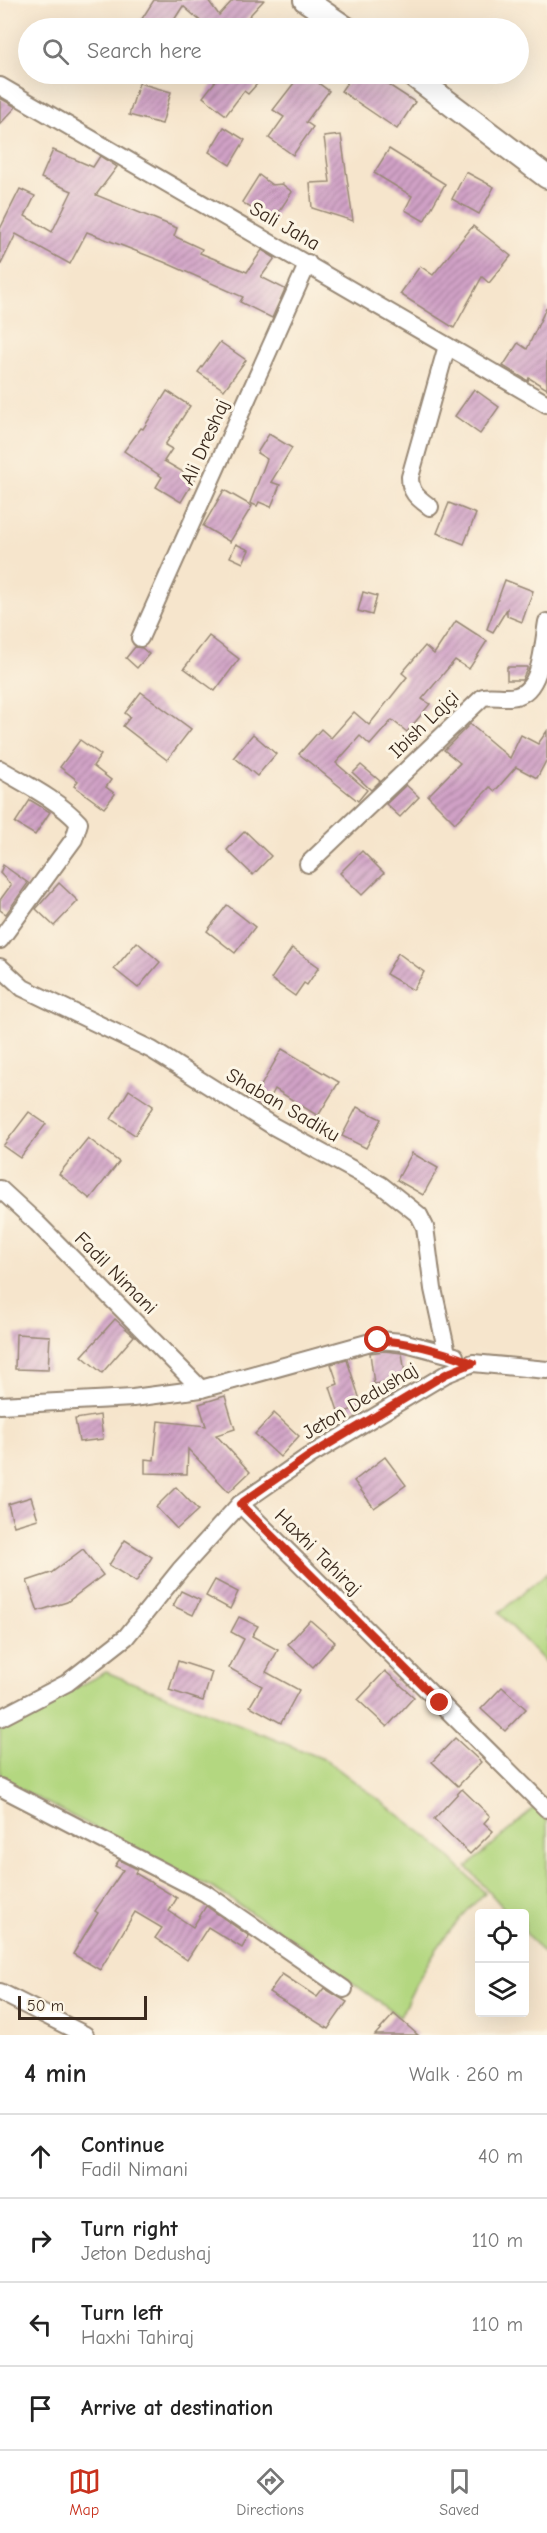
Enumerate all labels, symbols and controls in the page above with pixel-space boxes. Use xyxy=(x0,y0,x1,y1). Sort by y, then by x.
search box xyxy=(18,18,529,84)
icon: search xyxy=(39,35,72,68)
text: Search here xyxy=(87,38,202,64)
street label: Sali Jaha xyxy=(246,197,324,255)
street label: Ali Dreshaj xyxy=(176,396,234,488)
street label: Ibish Lajçi xyxy=(384,685,464,763)
street label: Shaban Sadiku xyxy=(222,1063,344,1147)
street label: Fadil Nimani xyxy=(70,1227,162,1319)
route start xyxy=(364,1326,390,1352)
street label: Jeton Dedushaj xyxy=(298,1358,422,1444)
street label: Haxhi Tahiraj xyxy=(270,1504,366,1600)
route end xyxy=(426,1689,452,1715)
map controls xyxy=(475,1909,529,2017)
button: locate xyxy=(475,1909,529,1963)
button: layers xyxy=(475,1963,529,2017)
scale bar xyxy=(18,1993,147,2020)
text: 50 m xyxy=(27,1997,64,2015)
text: 4 min xyxy=(24,2059,87,2089)
text: Walk · 260 m xyxy=(409,2063,523,2086)
text: Continue xyxy=(81,2132,164,2158)
icon: ahead xyxy=(24,2140,57,2173)
text: 40 m xyxy=(478,2145,523,2168)
text: Fadil Nimani xyxy=(81,2158,188,2181)
text: Turn right xyxy=(81,2216,178,2242)
icon: right xyxy=(24,2224,57,2257)
text: 110 m xyxy=(472,2229,523,2252)
text: Jeton Dedushaj xyxy=(81,2242,211,2265)
text: Turn left xyxy=(81,2300,163,2326)
icon: left xyxy=(24,2308,57,2341)
text: 110 m xyxy=(472,2313,523,2336)
text: Haxhi Tahiraj xyxy=(81,2326,194,2349)
icon: arrive xyxy=(24,2392,57,2425)
text: Arrive at destination xyxy=(81,2395,273,2421)
tab: Map xyxy=(68,2465,101,2519)
tab: Directions xyxy=(236,2465,304,2519)
tab: Saved xyxy=(439,2465,479,2519)

